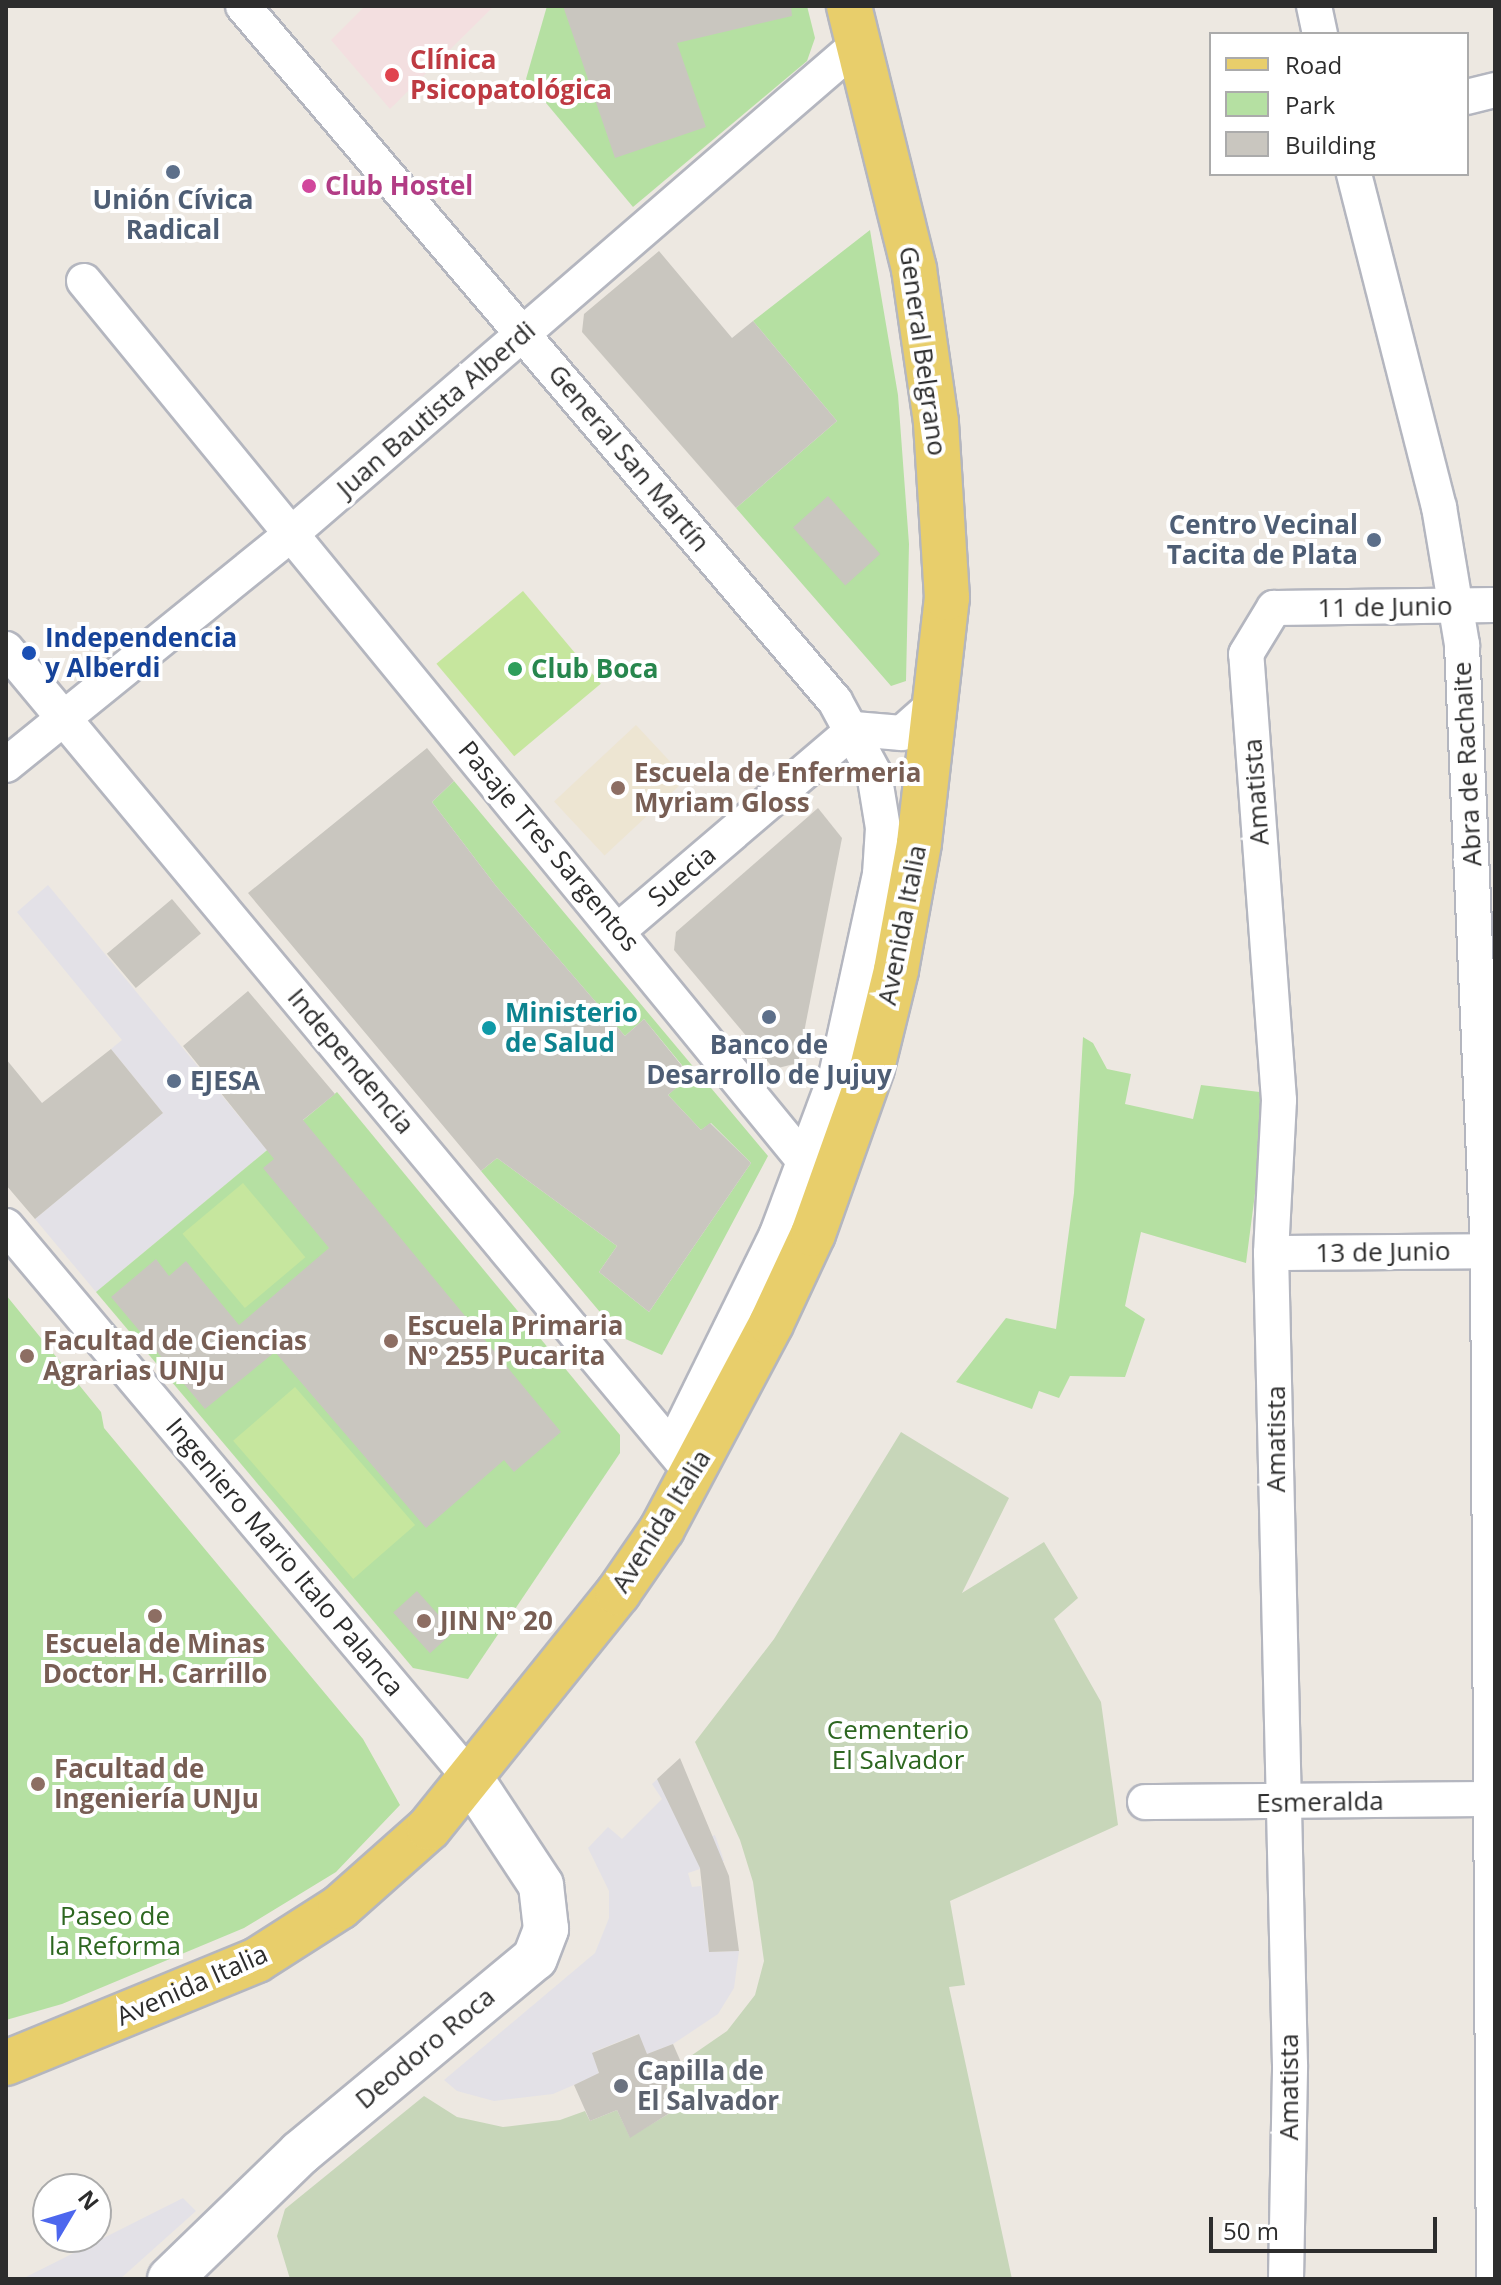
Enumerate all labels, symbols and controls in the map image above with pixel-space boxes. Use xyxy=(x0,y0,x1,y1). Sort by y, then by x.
legend xyxy=(1209,32,1469,176)
place label: Clínica Psicopatológica xyxy=(410,44,612,106)
text: Road xyxy=(1285,48,1342,81)
marker: Clínica Psicopatológica xyxy=(381,64,403,86)
text: Park xyxy=(1285,88,1335,121)
text: Building xyxy=(1285,128,1376,161)
marker: Unión Cívica Radical xyxy=(164,163,182,181)
place label: Club Hostel xyxy=(325,170,473,202)
marker: Club Hostel xyxy=(300,177,318,195)
place label: Unión Cívica Radical xyxy=(93,184,253,246)
street label: General Belgrano xyxy=(893,244,953,458)
street label: Juan Bautista Alberdi xyxy=(330,314,542,504)
street label: General San Martín xyxy=(542,358,716,558)
place label: Centro Vecinal Tacita de Plata xyxy=(1167,509,1358,570)
marker: Centro Vecinal Tacita de Plata xyxy=(1365,531,1383,549)
street label: 11 de Junio xyxy=(1317,590,1453,624)
place label: Independencia y Alberdi xyxy=(45,622,237,684)
marker: Independencia y Alberdi xyxy=(20,644,38,662)
place label: Club Boca xyxy=(531,653,658,685)
marker: Club Boca xyxy=(506,660,524,678)
street label: Abra de Rachaite xyxy=(1446,661,1488,867)
street label: Pasaje Tres Sargentos xyxy=(452,735,646,957)
street label: Amatista xyxy=(1237,738,1275,846)
place label: Escuela de Enfermeria Myriam Gloss xyxy=(634,757,921,818)
marker: Escuela de Enfermeria Myriam Gloss xyxy=(609,779,627,797)
street label: Suecia xyxy=(642,839,722,913)
street label: Avenida Italia xyxy=(871,842,933,1008)
street label: Independencia xyxy=(281,982,421,1140)
place label: Ministerio de Salud xyxy=(505,997,638,1058)
marker: Banco de Desarrollo de Jujuy xyxy=(760,1008,778,1026)
marker: Ministerio de Salud xyxy=(480,1019,498,1037)
place label: Banco de Desarrollo de Jujuy xyxy=(646,1029,892,1090)
place label: EJESA xyxy=(190,1065,260,1097)
marker: EJESA xyxy=(165,1072,183,1090)
street label: 13 de Junio xyxy=(1315,1235,1451,1269)
place label: Escuela Primaria Nº 255 Pucarita xyxy=(407,1310,623,1372)
place label: Facultad de Ciencias Agrarias UNJu xyxy=(43,1325,307,1386)
marker: Escuela Primaria Nº 255 Pucarita xyxy=(382,1332,400,1350)
marker: Facultad de Ciencias Agrarias UNJu xyxy=(18,1347,36,1365)
street label: Amatista xyxy=(1260,1386,1292,1492)
street label: Ingeniero Mario Italo Palanca xyxy=(159,1412,411,1702)
street label: Avenida Italia xyxy=(605,1444,717,1598)
place label: JIN Nº 20 xyxy=(440,1605,553,1637)
marker: Escuela de Minas Doctor H. Carrillo xyxy=(146,1607,164,1625)
marker: JIN Nº 20 xyxy=(415,1612,433,1630)
place label: Escuela de Minas Doctor H. Carrillo xyxy=(43,1628,267,1690)
park label: Cementerio El Salvador xyxy=(827,1714,969,1776)
place label: Facultad de Ingeniería UNJu xyxy=(54,1753,259,1814)
marker: Facultad de Ingeniería UNJu xyxy=(29,1775,47,1793)
street label: Esmeralda xyxy=(1256,1785,1384,1819)
park label: Paseo de la Reforma xyxy=(49,1900,181,1962)
street label: Avenida Italia xyxy=(112,1938,272,2032)
street label: Deodoro Roca xyxy=(349,1981,501,2115)
street label: Amatista xyxy=(1273,2034,1305,2140)
place label: Capilla de El Salvador xyxy=(637,2055,779,2116)
marker: Capilla de El Salvador xyxy=(612,2077,630,2095)
north arrow xyxy=(32,2173,112,2253)
text: N xyxy=(72,2183,107,2216)
scale bar xyxy=(1213,2201,1441,2251)
text: 50 m xyxy=(1223,2214,1279,2247)

